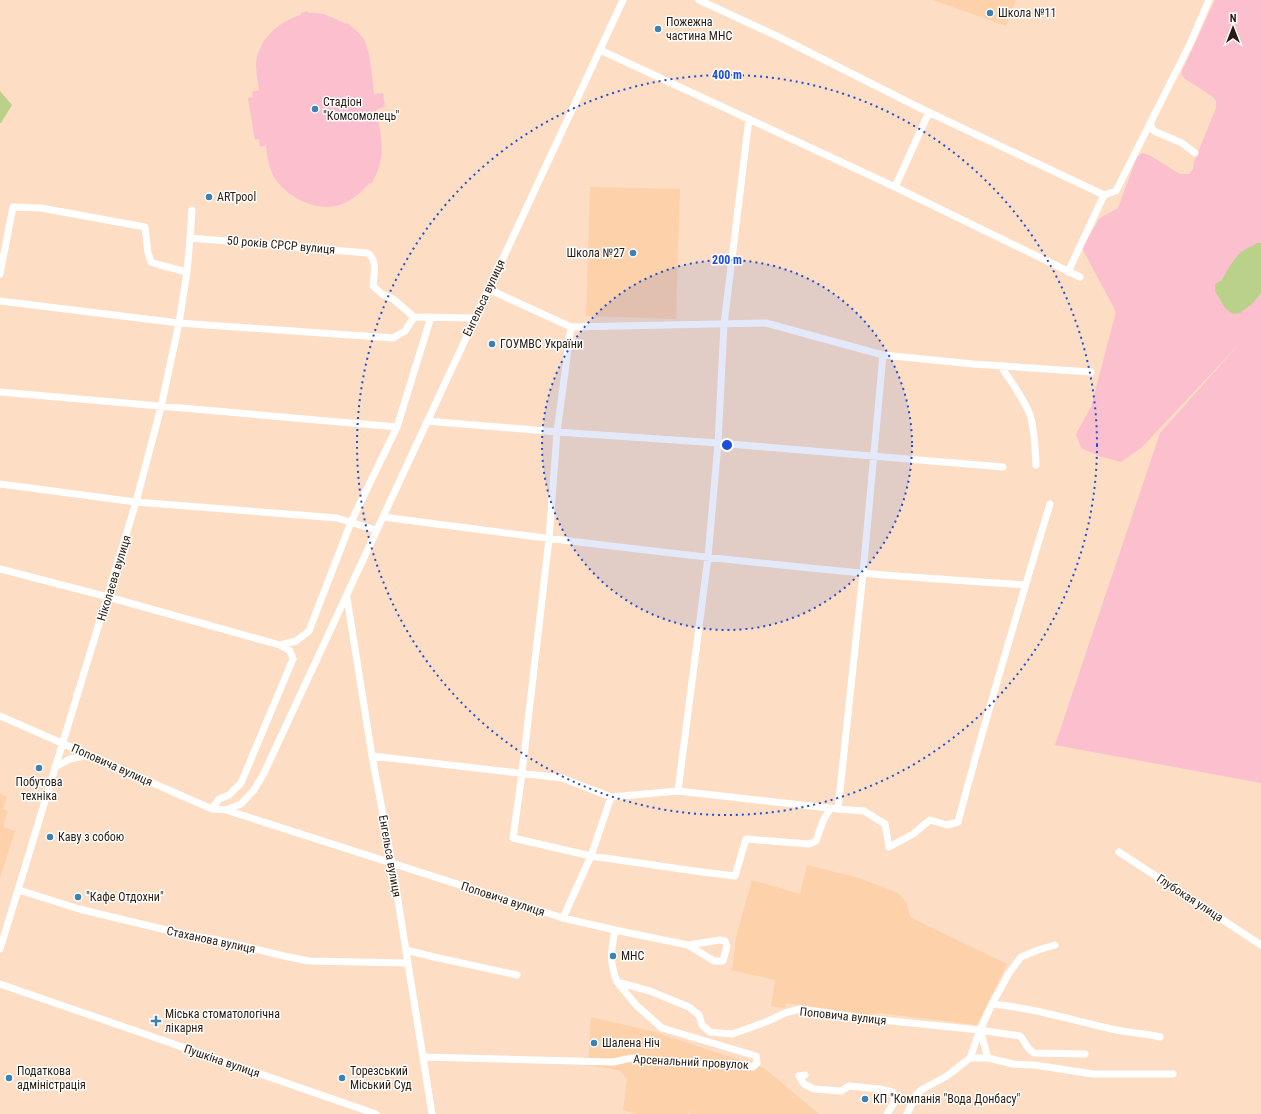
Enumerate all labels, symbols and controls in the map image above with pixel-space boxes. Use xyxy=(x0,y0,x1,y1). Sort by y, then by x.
place label: Школа №11 xyxy=(998,6,1056,20)
marker: Школа №11 xyxy=(985,8,995,18)
north arrow xyxy=(1213,8,1253,48)
text: N xyxy=(1230,12,1237,25)
place label: Пожежна частина МНС xyxy=(666,15,732,43)
marker: Пожежна частина МНС xyxy=(653,24,663,34)
text: 400 m xyxy=(712,68,742,82)
place label: Стадіон "Комсомолець" xyxy=(323,95,399,123)
marker: Стадіон "Комсомолець" xyxy=(310,104,320,114)
place label: ARTpool xyxy=(217,190,256,204)
marker: ARTpool xyxy=(204,192,214,202)
street label: 50 років СРСР вулиця xyxy=(226,233,336,257)
place label: Школа №27 xyxy=(567,246,625,260)
marker: Школа №27 xyxy=(628,248,638,258)
text: 200 m xyxy=(712,253,742,267)
street label: Енгельса вулиця xyxy=(460,257,508,339)
place label: ГОУМВС України xyxy=(500,337,583,351)
marker: ГОУМВС України xyxy=(487,339,497,349)
centre of rings xyxy=(720,438,734,452)
street label: Ніколаєва вулиця xyxy=(94,533,134,623)
street label: Поповича вулиця xyxy=(69,741,155,789)
marker: Побутова техніка xyxy=(34,763,44,773)
place label: Побутова техніка xyxy=(16,775,63,803)
street label: Енгельса вулиця xyxy=(376,814,404,898)
place label: Каву з собою xyxy=(58,830,124,844)
marker: Каву з собою xyxy=(45,832,55,842)
street label: Глубокая улица xyxy=(1154,871,1226,925)
street label: Поповича вулиця xyxy=(459,879,547,919)
place label: "Кафе Отдохни" xyxy=(86,890,164,904)
marker: "Кафе Отдохни" xyxy=(73,892,83,902)
street label: Стаханова вулиця xyxy=(165,924,257,956)
place label: МНС xyxy=(621,949,645,963)
marker: МНС xyxy=(608,951,618,961)
street label: Поповича вулиця xyxy=(799,1004,887,1028)
place label: Міська стоматологічна лікарня xyxy=(165,1007,280,1035)
marker: Міська стоматологічна лікарня xyxy=(150,1015,162,1027)
place label: Шалена Нiч xyxy=(602,1036,660,1050)
marker: Шалена Нiч xyxy=(589,1038,599,1048)
street label: Пушкіна вулиця xyxy=(182,1041,262,1081)
street label: Арсенальний провулок xyxy=(633,1052,749,1072)
place label: Податкова адміністрація xyxy=(17,1064,86,1092)
place label: Торезський Міський Суд xyxy=(350,1064,412,1092)
marker: Податкова адміністрація xyxy=(4,1073,14,1083)
marker: Торезський Міський Суд xyxy=(337,1073,347,1083)
place label: КП "Компанія "Вода Донбасу" xyxy=(873,1092,1021,1106)
marker: КП "Компанія "Вода Донбасу" xyxy=(860,1094,870,1104)

